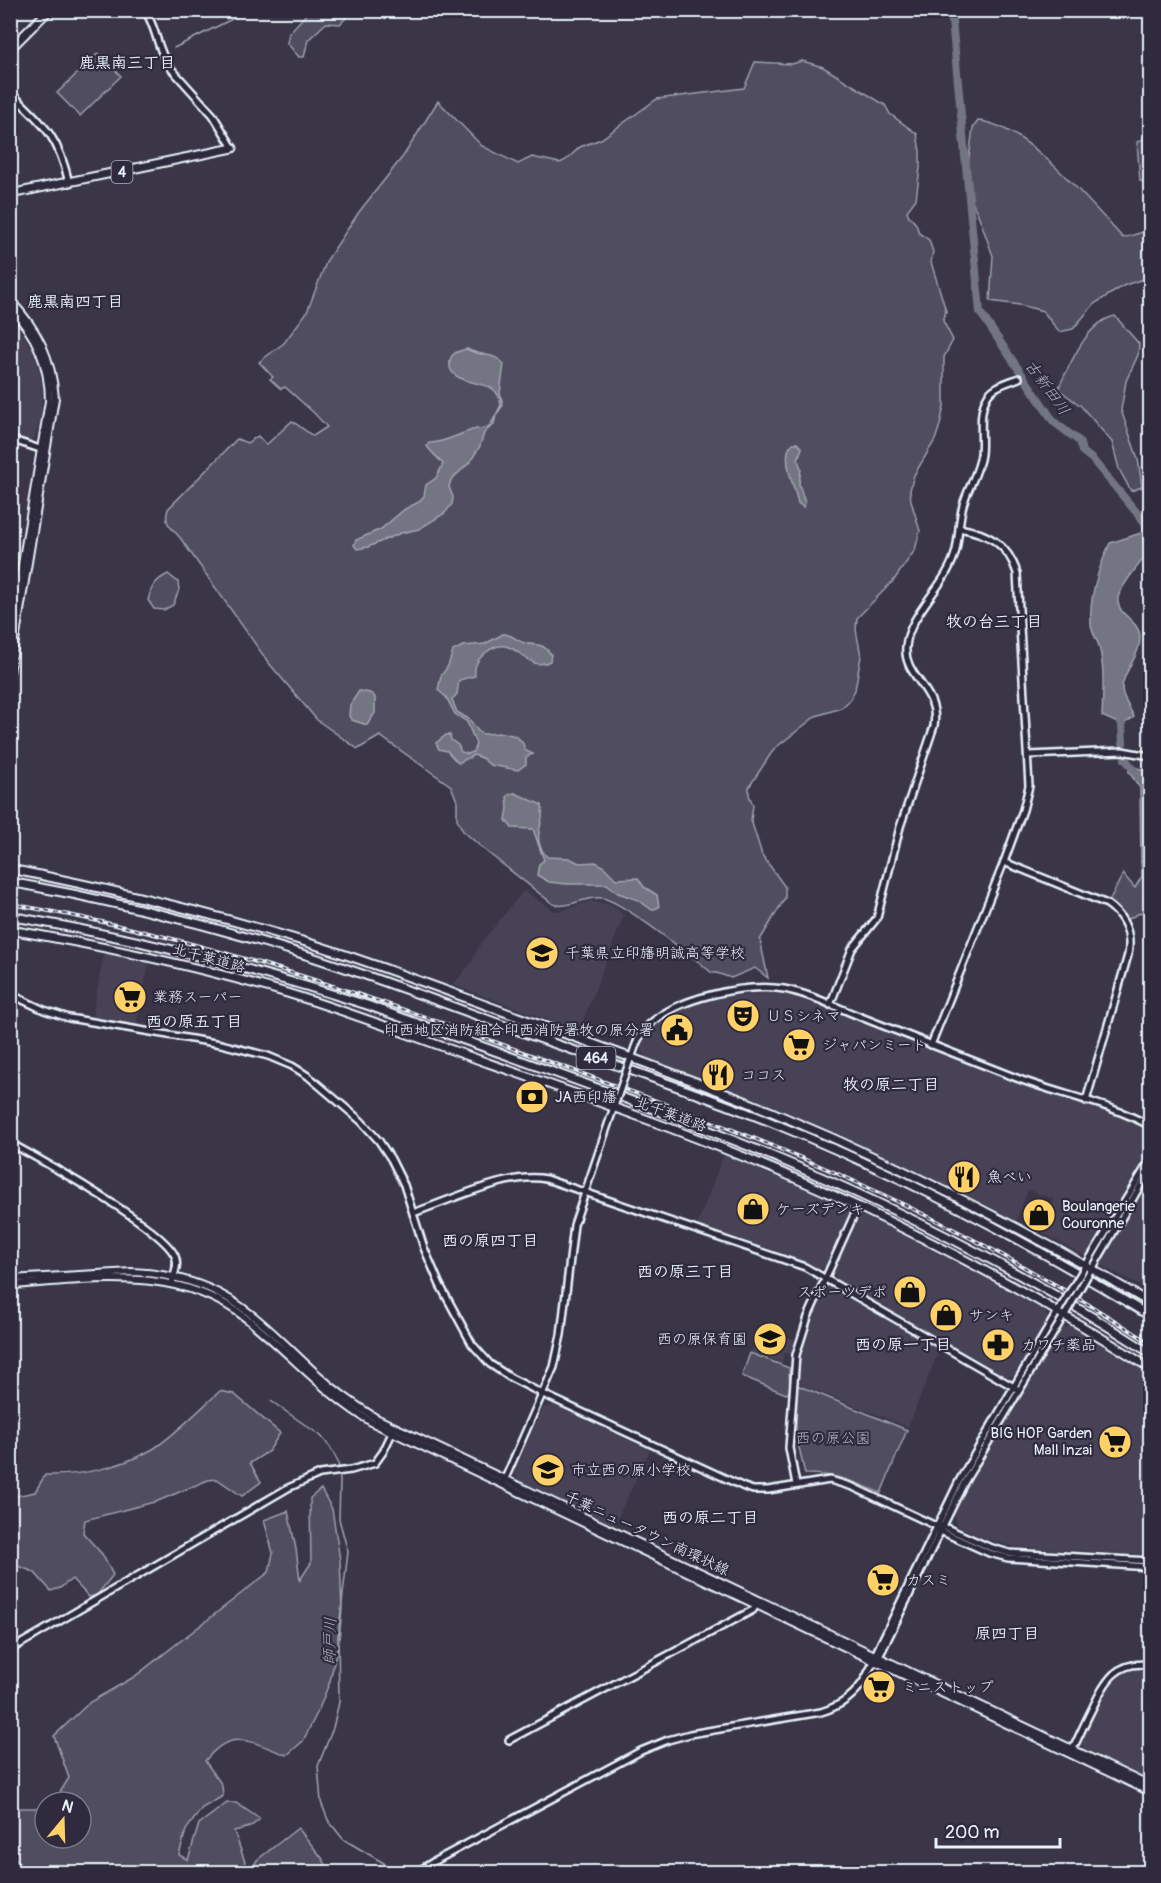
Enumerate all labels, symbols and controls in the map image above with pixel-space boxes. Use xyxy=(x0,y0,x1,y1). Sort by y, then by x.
district label: 鹿黒南三丁目 xyxy=(79,53,175,73)
road number: 4 xyxy=(112,161,132,183)
district label: 鹿黒南四丁目 xyxy=(27,292,123,312)
water label: 古新田川 xyxy=(1020,356,1074,419)
district label: 牧の台三丁目 xyxy=(946,612,1042,632)
school or university icon: 千葉県立印旛明誠高等学校 xyxy=(524,935,560,971)
street label: 北千葉道路 xyxy=(170,940,248,977)
place label: 千葉県立印旛明誠高等学校 xyxy=(565,944,745,963)
supermarket icon: 業務スーパー xyxy=(112,979,148,1015)
place label: 業務スーパー xyxy=(153,988,242,1007)
theatre icon: ＵＳシネマ xyxy=(725,998,761,1034)
place label: ＵＳシネマ xyxy=(766,1007,841,1026)
district label: 西の原五丁目 xyxy=(146,1012,242,1032)
public building icon: 印西地区消防組合印西消防署牧の原分署 xyxy=(659,1012,695,1048)
place label: 印西地区消防組合印西消防署牧の原分署 xyxy=(384,1021,654,1040)
supermarket icon: ジャパンミート xyxy=(781,1027,817,1063)
place label: ジャパンミート xyxy=(822,1036,927,1055)
road number: 464 xyxy=(576,1047,616,1069)
restaurant icon: ココス xyxy=(700,1057,736,1093)
place label: ココス xyxy=(741,1066,786,1085)
district label: 牧の原二丁目 xyxy=(843,1075,939,1095)
bank icon: JA西印旛 xyxy=(514,1079,550,1115)
place label: JA西印旛 xyxy=(555,1088,617,1107)
street label: 北千葉道路 xyxy=(632,1093,709,1136)
restaurant icon: 魚べい xyxy=(946,1159,982,1195)
place label: 魚べい xyxy=(987,1168,1032,1187)
shop icon: ケーズデンキ xyxy=(735,1191,771,1227)
shop icon: Boulangerie Couronne xyxy=(1021,1197,1057,1233)
place label: Boulangerie Couronne xyxy=(1062,1197,1136,1233)
place label: ケーズデンキ xyxy=(776,1200,865,1219)
district label: 西の原四丁目 xyxy=(442,1231,538,1251)
district label: 西の原三丁目 xyxy=(637,1262,733,1282)
shop icon: スポーツデポ xyxy=(892,1274,928,1310)
place label: スポーツデポ xyxy=(797,1283,887,1302)
shop icon: サンキ xyxy=(928,1297,964,1333)
place label: サンキ xyxy=(969,1306,1014,1325)
school or university icon: 西の原保育園 xyxy=(752,1321,788,1357)
pharmacy icon: カワチ薬品 xyxy=(980,1327,1016,1363)
place label: 西の原保育園 xyxy=(657,1330,747,1349)
district label: 西の原一丁目 xyxy=(855,1335,951,1355)
place label: カワチ薬品 xyxy=(1021,1336,1096,1355)
place label: BIG HOP Garden Mall Inzai xyxy=(990,1424,1092,1460)
supermarket icon: BIG HOP Garden Mall Inzai xyxy=(1097,1424,1133,1460)
park label: 西の原公園 xyxy=(795,1429,871,1448)
school or university icon: 市立西の原小学校 xyxy=(530,1452,566,1488)
place label: 市立西の原小学校 xyxy=(571,1461,691,1480)
street label: 千葉ニュータウン南環状線 xyxy=(561,1487,732,1580)
district label: 西の原二丁目 xyxy=(662,1508,758,1528)
supermarket icon: カスミ xyxy=(865,1562,901,1598)
place label: カスミ xyxy=(906,1571,951,1590)
water label: 師戸川 xyxy=(319,1617,341,1665)
district label: 原四丁目 xyxy=(975,1624,1039,1644)
supermarket icon: ミニストップ xyxy=(861,1669,897,1705)
place label: ミニストップ xyxy=(902,1678,994,1697)
north arrow xyxy=(33,1790,93,1850)
text: N xyxy=(59,1796,76,1818)
scale bar xyxy=(936,1811,1060,1849)
text: 200 m xyxy=(945,1821,1000,1844)

